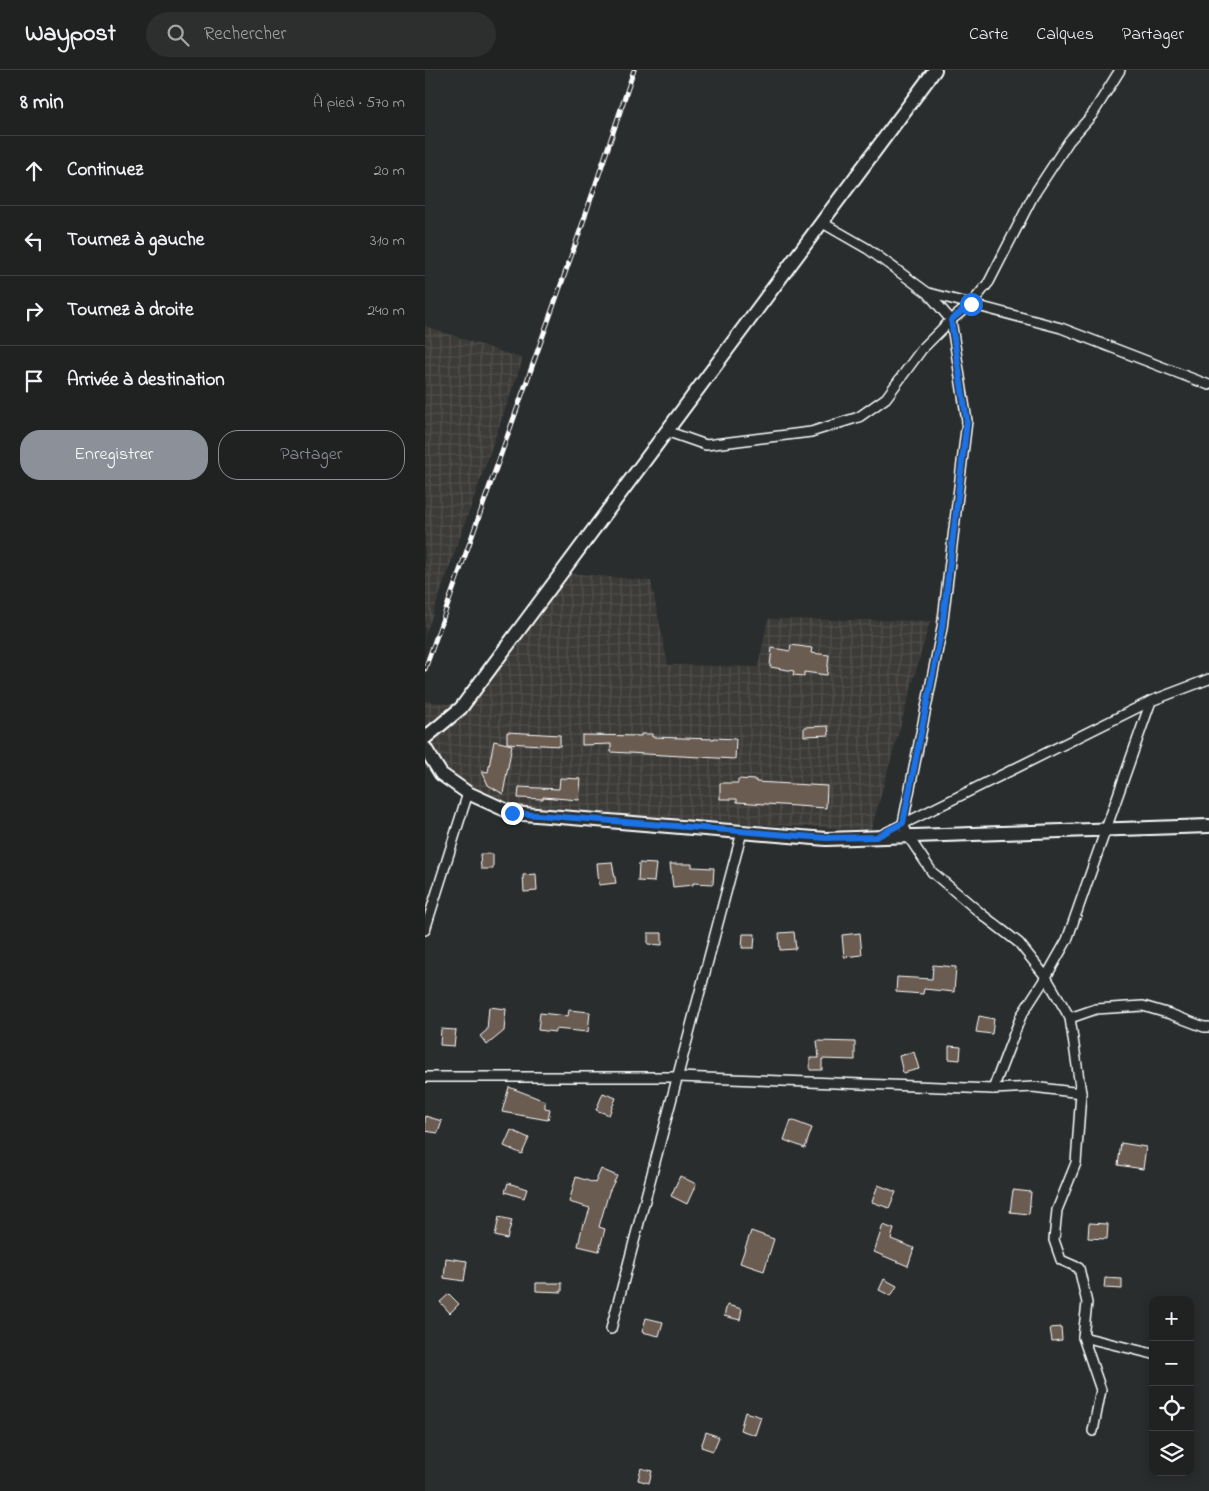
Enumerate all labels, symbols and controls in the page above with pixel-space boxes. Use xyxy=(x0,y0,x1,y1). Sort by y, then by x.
search box xyxy=(146,12,496,57)
text: Waypost xyxy=(25,17,116,52)
icon: search xyxy=(164,21,192,49)
text: Rechercher xyxy=(204,21,286,48)
text: Carte xyxy=(969,22,1008,48)
text: Calques xyxy=(1036,22,1094,48)
text: Partager xyxy=(1122,22,1184,48)
text: 8 min xyxy=(20,88,64,118)
text: À pied · 570 m xyxy=(313,91,405,115)
icon: ahead xyxy=(20,157,48,185)
text: Continuez xyxy=(67,157,143,184)
text: 20 m xyxy=(374,159,405,183)
icon: left xyxy=(20,227,48,255)
text: Tournez à gauche xyxy=(67,227,204,254)
text: 310 m xyxy=(370,229,405,253)
route start xyxy=(960,293,983,316)
icon: right xyxy=(20,297,48,325)
text: Tournez à droite xyxy=(67,297,193,324)
text: 240 m xyxy=(367,299,405,323)
icon: arrive xyxy=(20,367,48,395)
text: Arrivée à destination xyxy=(67,367,225,394)
button: Enregistrer xyxy=(20,430,208,480)
button: Partager xyxy=(218,430,405,480)
route end xyxy=(501,802,524,825)
map controls xyxy=(1149,1296,1194,1476)
button: + xyxy=(1149,1296,1194,1341)
button: − xyxy=(1149,1341,1194,1386)
button: locate xyxy=(1149,1386,1194,1431)
button: layers xyxy=(1149,1431,1194,1476)

